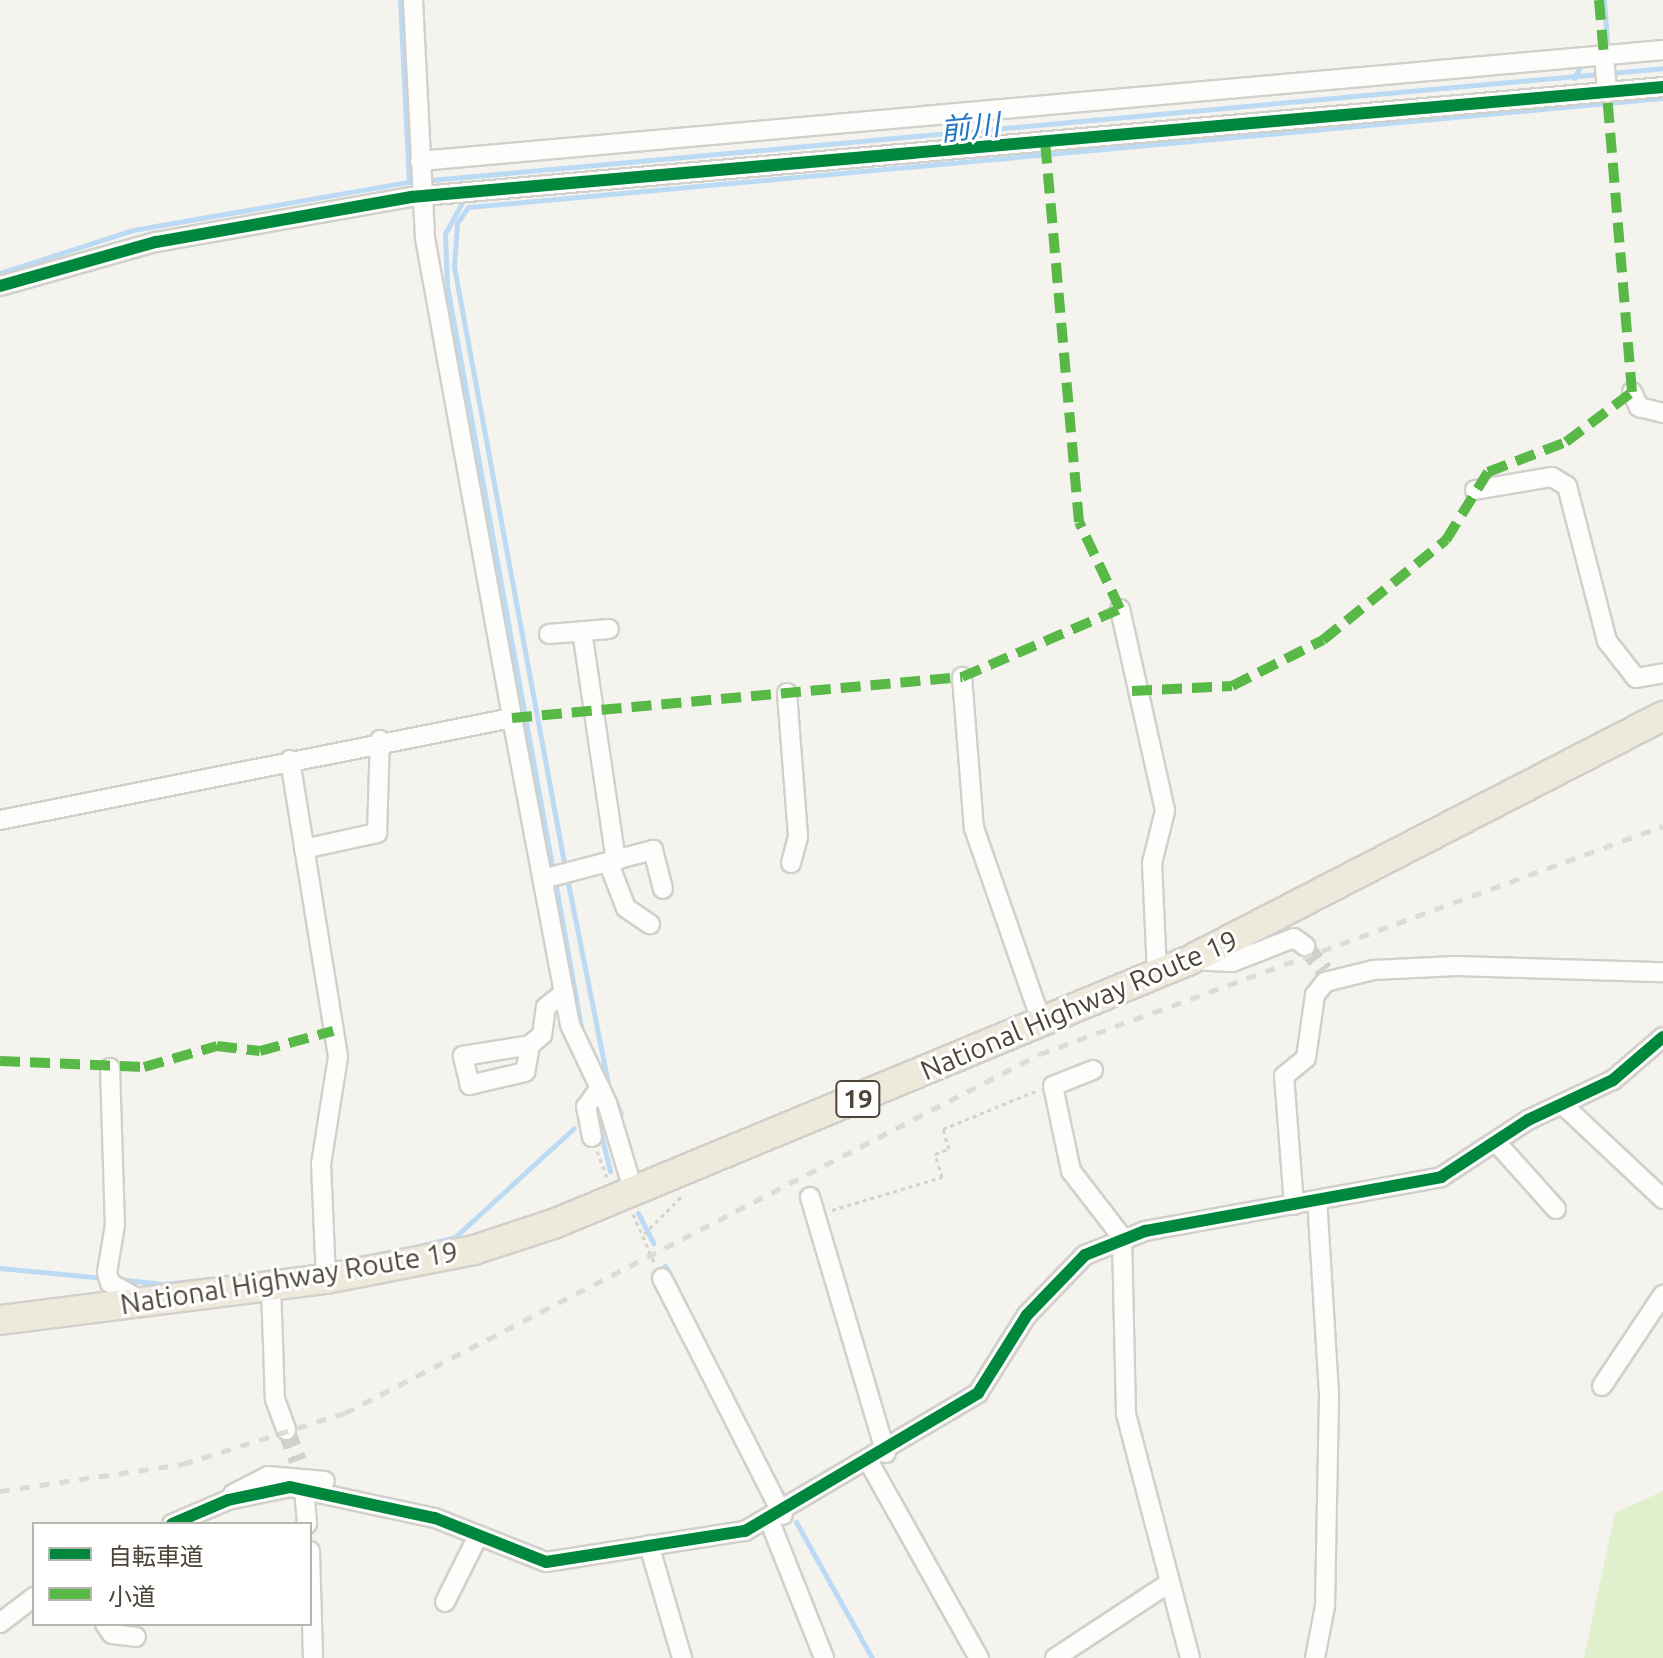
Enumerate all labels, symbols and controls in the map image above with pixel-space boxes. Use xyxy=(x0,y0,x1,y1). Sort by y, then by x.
water label: 前川 xyxy=(938,106,1002,148)
street label: National Highway Route 19 xyxy=(915,923,1243,1087)
road number: 19 xyxy=(834,1077,882,1121)
street label: National Highway Route 19 xyxy=(118,1235,460,1321)
legend xyxy=(32,1522,312,1626)
text: 自転車道 xyxy=(108,1543,204,1570)
text: 小道 xyxy=(108,1583,156,1610)

